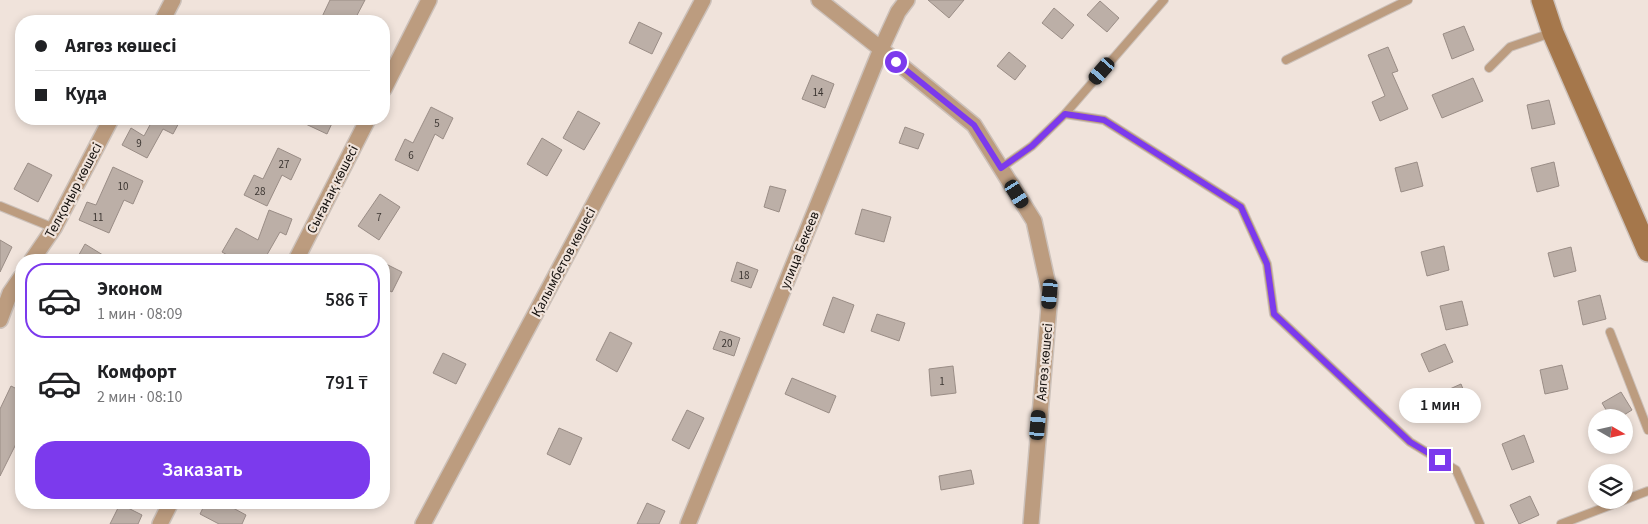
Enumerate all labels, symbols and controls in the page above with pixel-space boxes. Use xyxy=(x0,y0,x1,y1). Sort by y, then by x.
text: Аягөз көшесі xyxy=(65,33,176,60)
route start xyxy=(885,51,907,73)
car xyxy=(1086,55,1117,87)
text: Куда xyxy=(65,81,107,108)
house number: 14 xyxy=(813,85,824,100)
house number: 5 xyxy=(434,116,440,131)
house number: 9 xyxy=(136,136,142,151)
street label: Телқоңыр көшесі xyxy=(40,139,108,242)
street label: Сығанақ көшесі xyxy=(302,142,364,237)
house number: 6 xyxy=(408,148,414,163)
house number: 27 xyxy=(279,157,289,172)
car xyxy=(1002,177,1031,211)
house number: 10 xyxy=(118,179,128,194)
house number: 28 xyxy=(255,184,266,199)
street label: Қалымбетов көшесі xyxy=(527,204,601,321)
street label: улица Бекеев xyxy=(775,208,825,292)
house number: 11 xyxy=(93,210,103,225)
house number: 7 xyxy=(376,210,382,225)
house number: 18 xyxy=(739,268,750,283)
text: Эконом xyxy=(97,276,163,303)
icon: car xyxy=(37,278,82,323)
car xyxy=(1041,278,1058,310)
text: 586 ₸ xyxy=(325,287,368,314)
text: 1 мин · 08:09 xyxy=(97,303,183,325)
street label: Аягөз көшесі xyxy=(1032,322,1058,402)
house number: 20 xyxy=(722,336,732,351)
text: Комфорт xyxy=(97,359,177,386)
icon: car xyxy=(37,361,82,406)
text: 791 ₸ xyxy=(325,370,368,397)
house number: 1 xyxy=(939,374,945,389)
text: 2 мин · 08:10 xyxy=(97,386,183,408)
callout: 1 мин xyxy=(1399,388,1481,422)
text: 1 мин xyxy=(1420,394,1460,416)
car xyxy=(1029,409,1046,441)
north arrow xyxy=(1588,409,1632,454)
map controls xyxy=(1588,409,1633,509)
button: Заказать xyxy=(35,441,370,499)
route end xyxy=(1429,449,1451,471)
button: layers xyxy=(1588,464,1633,509)

